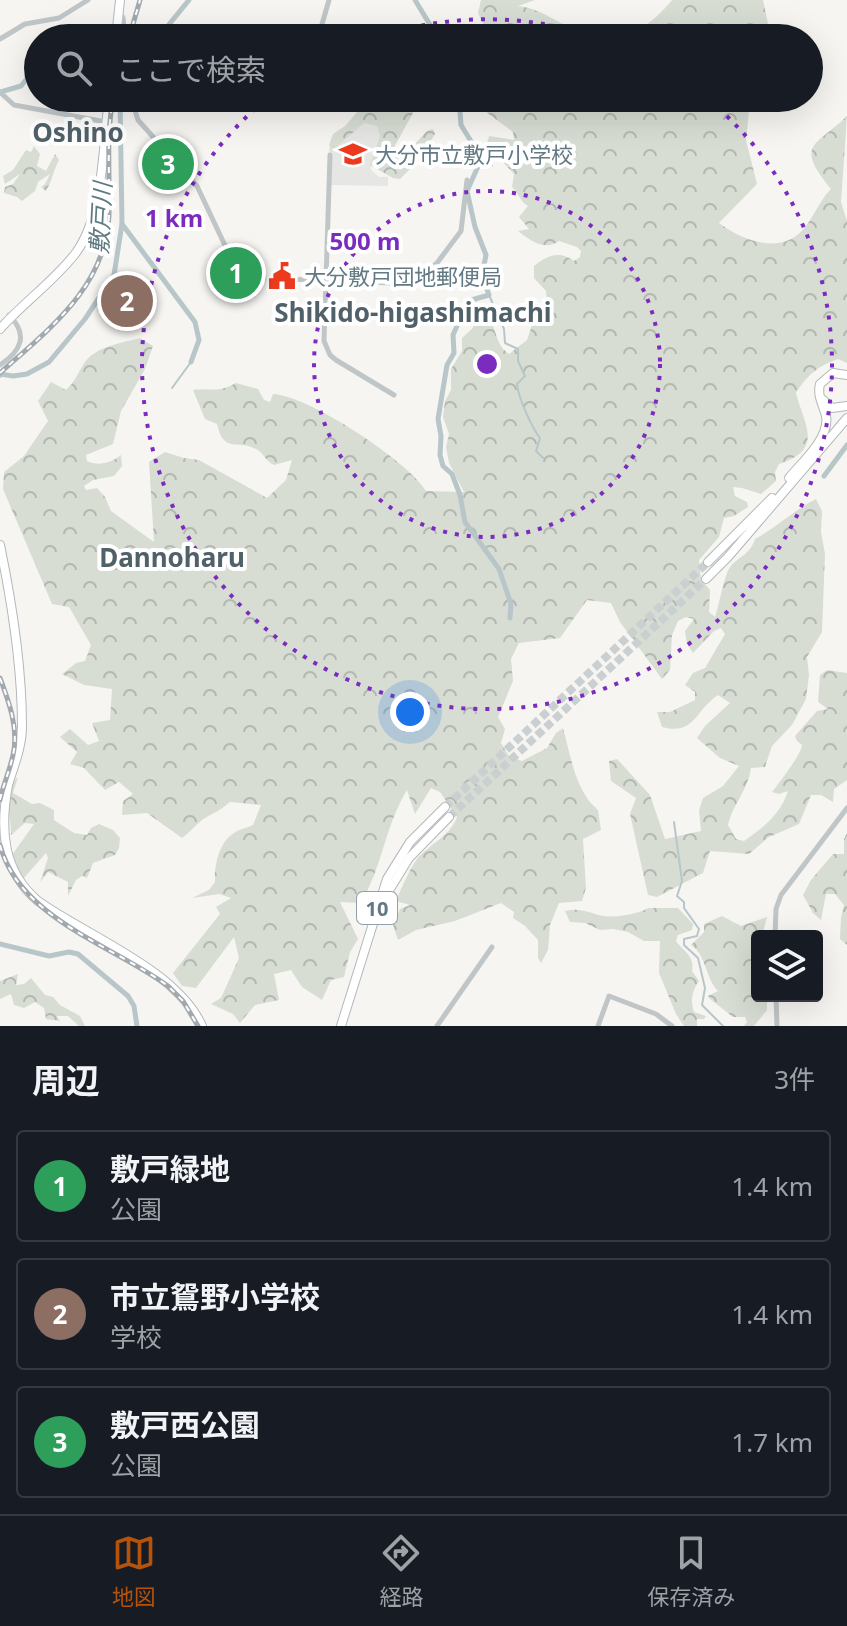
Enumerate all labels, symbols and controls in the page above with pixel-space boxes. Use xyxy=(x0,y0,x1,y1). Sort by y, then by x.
search box xyxy=(24,24,823,112)
icon: search xyxy=(52,46,96,90)
text: ここで検索 xyxy=(116,49,266,90)
district label: Oshino xyxy=(32,114,124,150)
pin: 3 xyxy=(142,134,194,194)
school or university icon: 大分市立敷戸小学校 xyxy=(338,139,368,169)
place label: 大分市立敷戸小学校 xyxy=(375,139,573,169)
water label: 敷戸川 xyxy=(82,178,119,255)
text: 1 km xyxy=(145,201,203,234)
text: 500 m xyxy=(330,224,400,257)
pin: 1 xyxy=(210,243,262,303)
public building icon: 大分敷戸団地郵便局 xyxy=(267,261,297,291)
place label: 大分敷戸団地郵便局 xyxy=(304,261,502,291)
pin: 2 xyxy=(101,271,153,331)
district label: Shikido-higashimachi xyxy=(274,294,552,330)
centre of rings xyxy=(473,350,501,378)
district label: Dannoharu xyxy=(99,539,245,575)
your location xyxy=(390,692,430,732)
road number: 10 xyxy=(357,892,397,924)
map controls xyxy=(751,930,823,1002)
button: layers xyxy=(751,930,823,1002)
text: 周辺 xyxy=(32,1057,100,1103)
text: 3件 xyxy=(774,1061,815,1097)
text: 敷戸緑地 xyxy=(110,1148,230,1189)
text: 1 xyxy=(53,1168,67,1204)
text: 1.4 km xyxy=(731,1168,813,1204)
text: 公園 xyxy=(110,1191,162,1227)
text: 市立鴛野小学校 xyxy=(110,1276,320,1317)
text: 2 xyxy=(53,1296,67,1332)
text: 1.4 km xyxy=(731,1296,813,1332)
text: 学校 xyxy=(110,1319,162,1355)
text: 敷戸西公園 xyxy=(110,1404,260,1445)
text: 3 xyxy=(53,1424,67,1460)
text: 1.7 km xyxy=(731,1424,813,1460)
text: 公園 xyxy=(110,1447,162,1483)
tab: 地図 xyxy=(112,1531,156,1611)
tab: 経路 xyxy=(379,1531,423,1611)
tab: 保存済み xyxy=(647,1531,735,1611)

